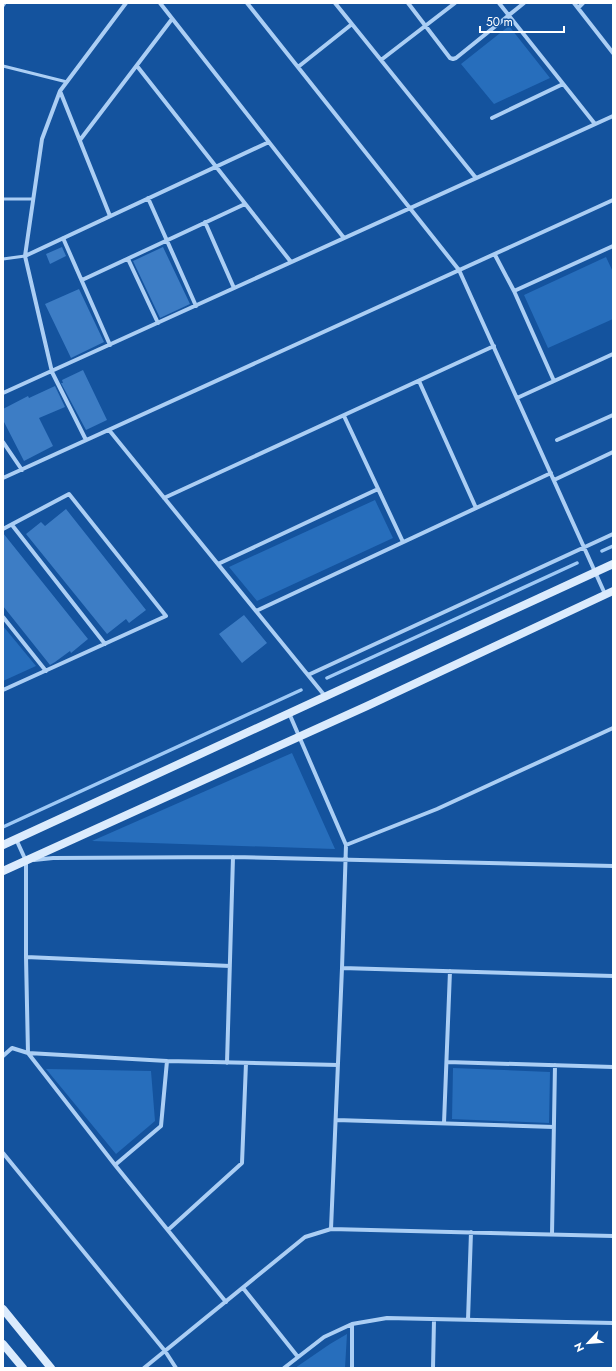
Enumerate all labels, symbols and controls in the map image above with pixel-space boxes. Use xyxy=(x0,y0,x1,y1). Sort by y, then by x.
scale bar xyxy=(480,8,564,34)
text: 50 m xyxy=(486,13,513,31)
north arrow xyxy=(568,1323,608,1363)
text: N xyxy=(570,1340,588,1355)

